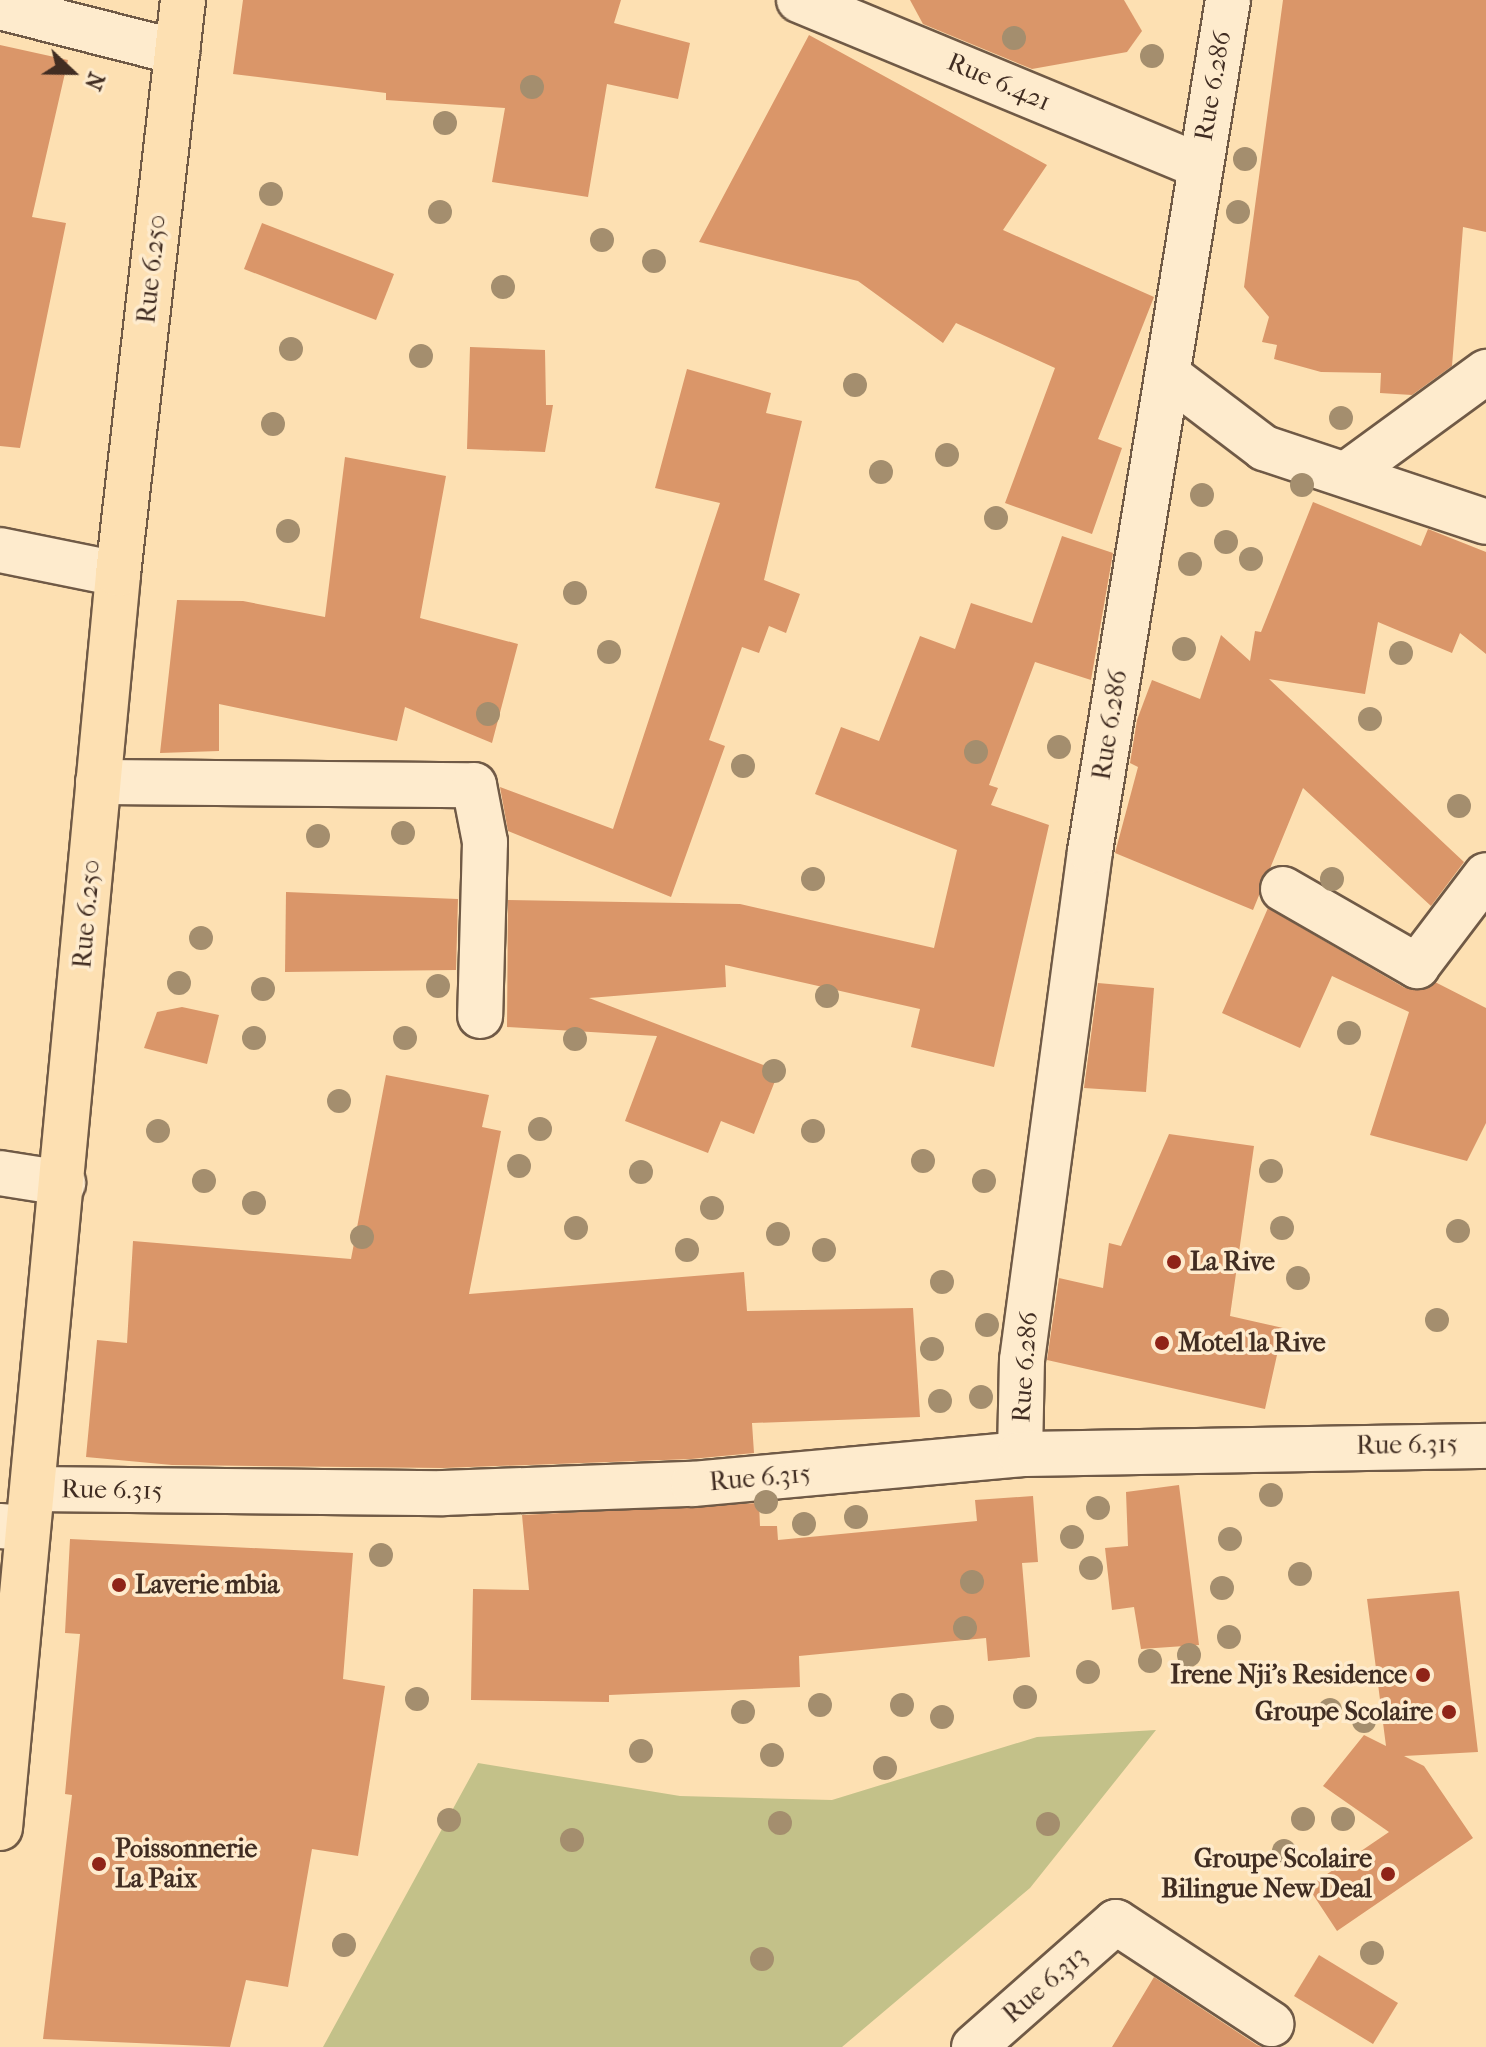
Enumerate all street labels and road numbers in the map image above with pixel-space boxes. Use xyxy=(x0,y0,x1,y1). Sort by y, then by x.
street label: Rue 6.286 xyxy=(1188,29,1238,143)
street label: Rue 6.421 xyxy=(943,46,1055,118)
street label: Rue 6.250 xyxy=(131,213,173,325)
street label: Rue 6.286 xyxy=(1086,668,1134,782)
street label: Rue 6.250 xyxy=(67,858,107,970)
street label: Rue 6.286 xyxy=(1006,1311,1044,1423)
street label: Rue 6.315 xyxy=(1356,1429,1458,1461)
street label: Rue 6.315 xyxy=(708,1458,812,1498)
street label: Rue 6.315 xyxy=(61,1474,163,1506)
street label: Rue 6.313 xyxy=(997,1940,1093,2030)

